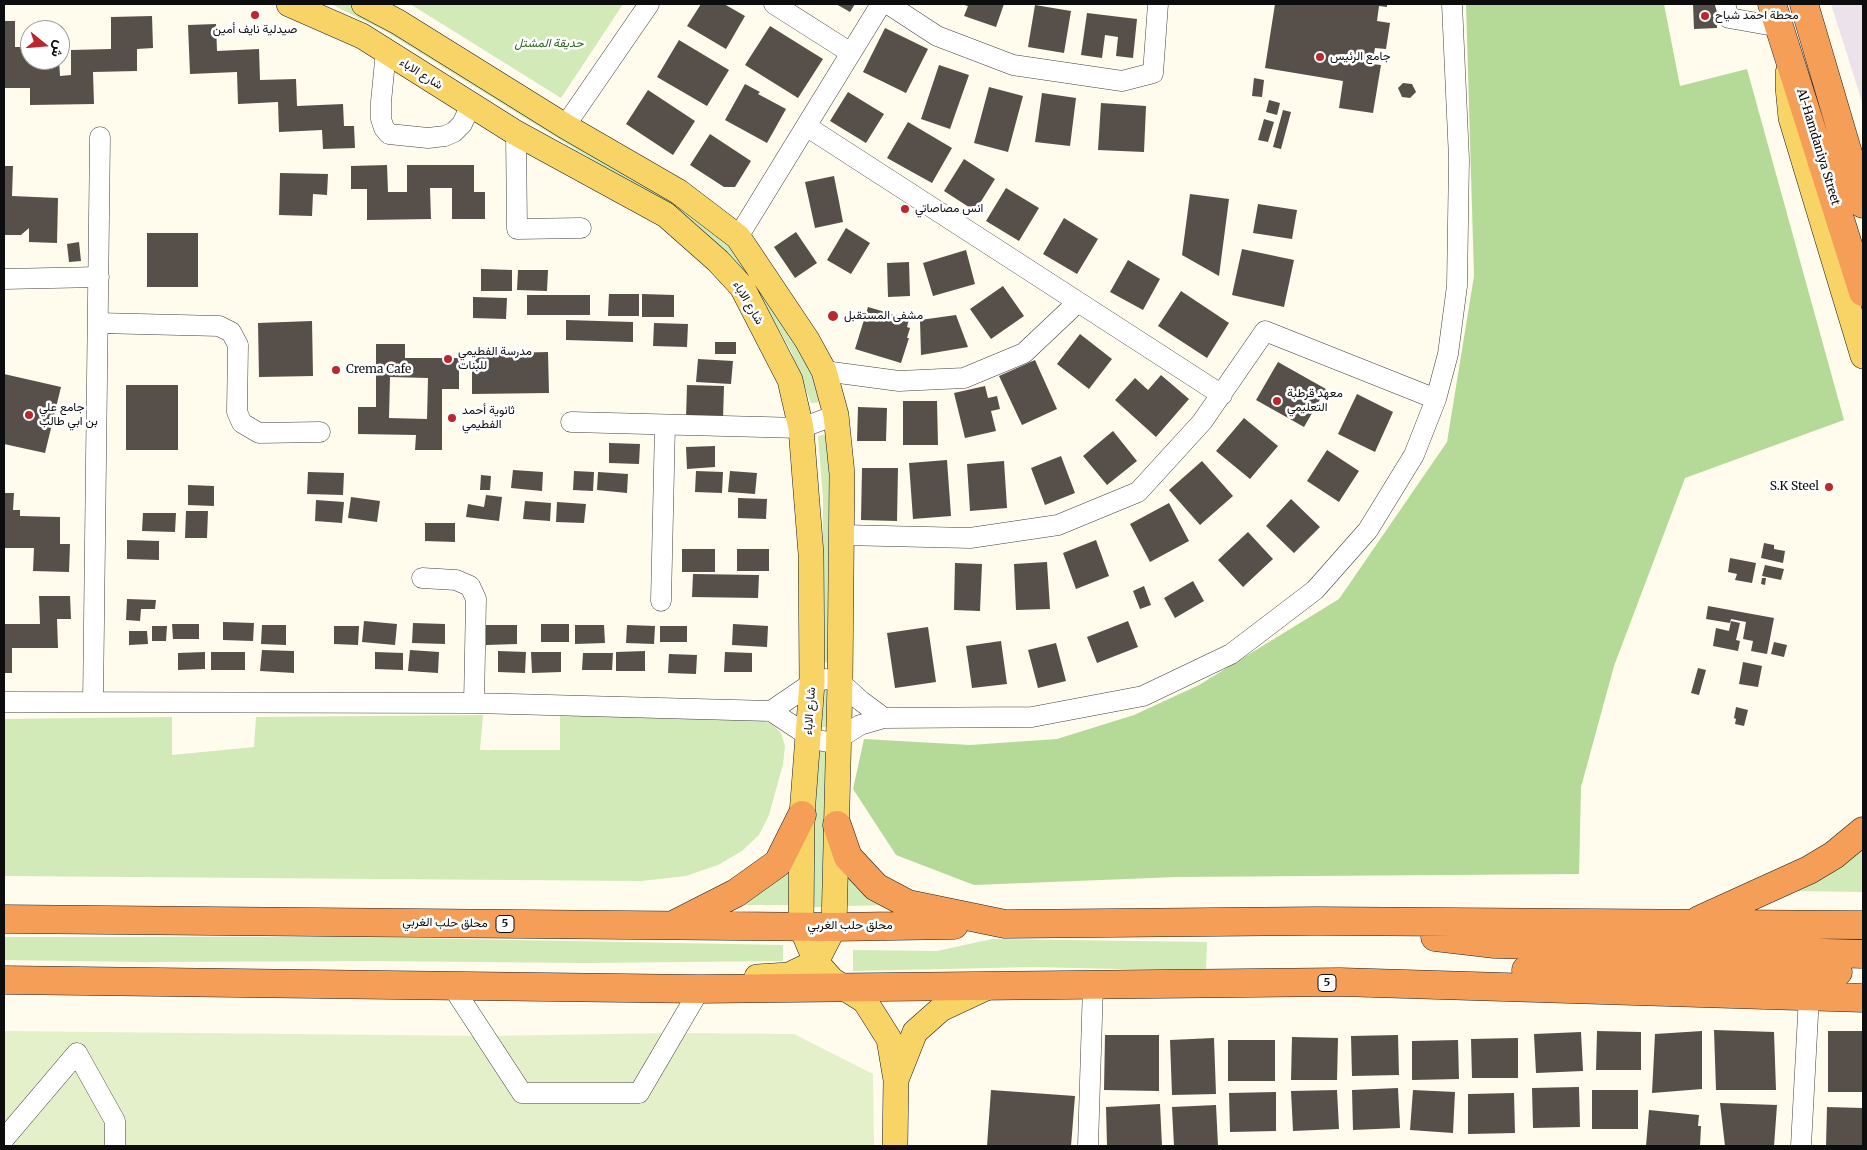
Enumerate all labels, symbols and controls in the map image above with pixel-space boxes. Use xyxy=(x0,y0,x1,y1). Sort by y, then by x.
marker: صيدلية نايف أمين xyxy=(249,9,261,21)
place label: محطة احمد شياح xyxy=(1715,9,1799,23)
marker: محطة احمد شياح xyxy=(1699,10,1711,22)
north arrow xyxy=(20,20,70,70)
place label: صيدلية نايف أمين xyxy=(213,23,297,37)
park label: حديقة المشتل xyxy=(515,37,583,51)
text: ش xyxy=(47,38,69,60)
place label: جامع الرئيس xyxy=(1330,50,1391,64)
marker: جامع الرئيس xyxy=(1314,51,1326,63)
street label: شارع الاباء xyxy=(397,55,445,93)
street label: Al-Hamdaniya Street xyxy=(1793,87,1843,207)
place label: انس مصاصاتي xyxy=(915,202,983,216)
marker: انس مصاصاتي xyxy=(899,203,911,215)
street label: شارع الاباء xyxy=(729,279,767,327)
marker: مشفى المستقبل xyxy=(826,309,840,323)
place label: مشفى المستقبل xyxy=(844,309,923,323)
place label: مدرسة الفطيمي للبنات xyxy=(458,345,532,373)
marker: مدرسة الفطيمي للبنات xyxy=(442,353,454,365)
place label: Crema Cafe xyxy=(346,363,411,377)
marker: Crema Cafe xyxy=(330,364,342,376)
place label: معهد قرطبة التعليمي xyxy=(1287,387,1343,415)
marker: معهد قرطبة التعليمي xyxy=(1271,395,1283,407)
place label: جامع علي بن ابي طالب xyxy=(39,401,98,429)
place label: ثانوية أحمد الفطيمي xyxy=(462,404,515,432)
marker: جامع علي بن ابي طالب xyxy=(23,409,35,421)
marker: ثانوية أحمد الفطيمي xyxy=(446,412,458,424)
place label: S.K Steel xyxy=(1770,480,1819,494)
marker: S.K Steel xyxy=(1823,481,1835,493)
street label: شارع الاباء xyxy=(801,686,819,736)
street label: محلق حلب الغربي xyxy=(402,915,488,931)
road number: 5 xyxy=(496,916,514,932)
street label: محلق حلب الغربي xyxy=(807,919,893,933)
road number: 5 xyxy=(1318,974,1336,991)

